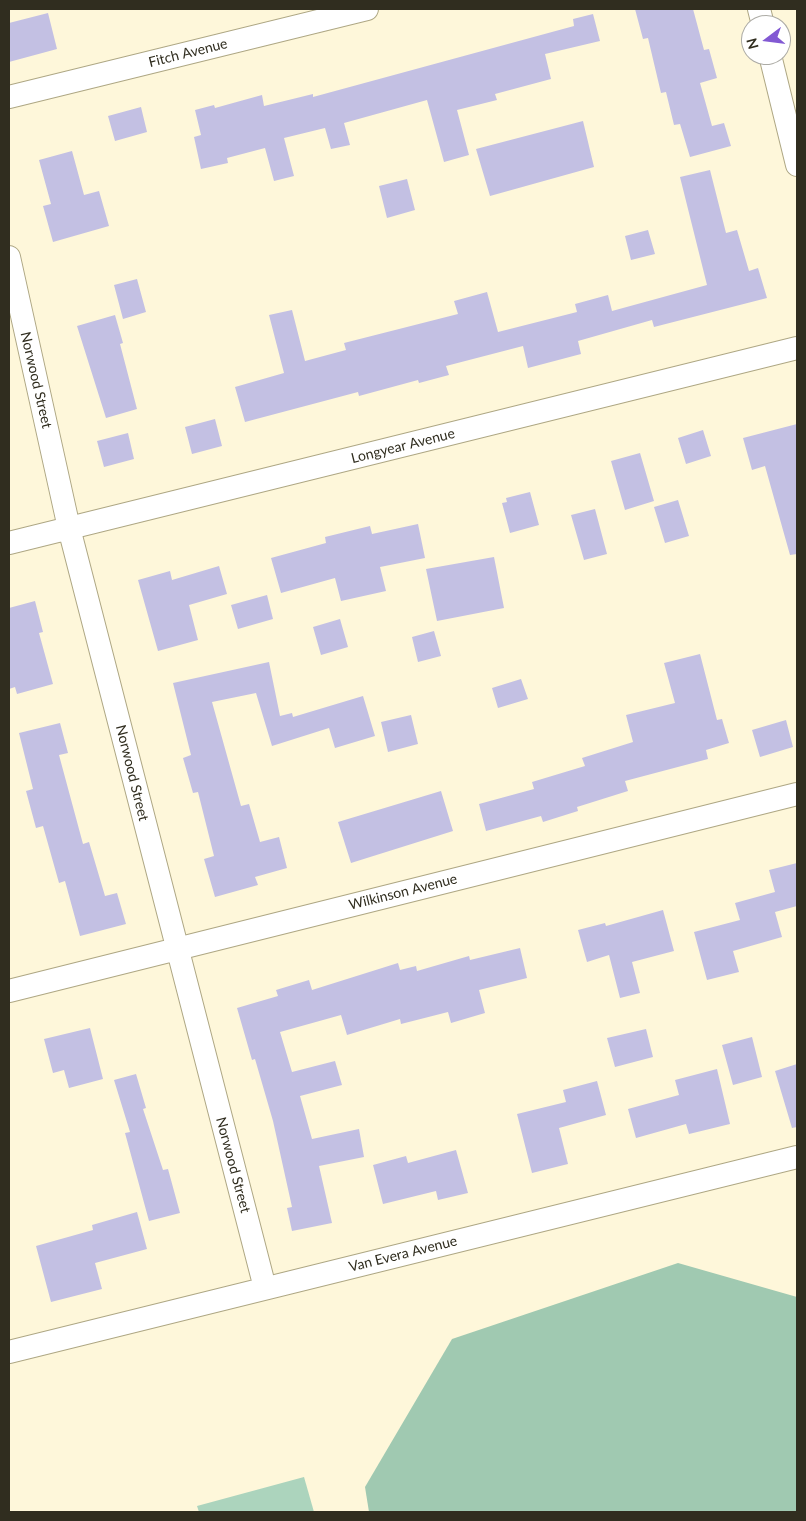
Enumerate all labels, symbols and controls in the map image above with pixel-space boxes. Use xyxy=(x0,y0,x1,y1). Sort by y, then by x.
north arrow xyxy=(741,15,791,65)
street label: Fitch Avenue xyxy=(147,35,229,71)
text: N xyxy=(742,36,762,51)
street label: Norwood Street xyxy=(17,330,55,430)
street label: Longyear Avenue xyxy=(349,425,457,467)
street label: Norwood Street xyxy=(112,723,152,823)
street label: Wilkinson Avenue xyxy=(347,870,459,914)
street label: Norwood Street xyxy=(212,1115,254,1215)
street label: Van Evera Avenue xyxy=(347,1232,459,1276)

